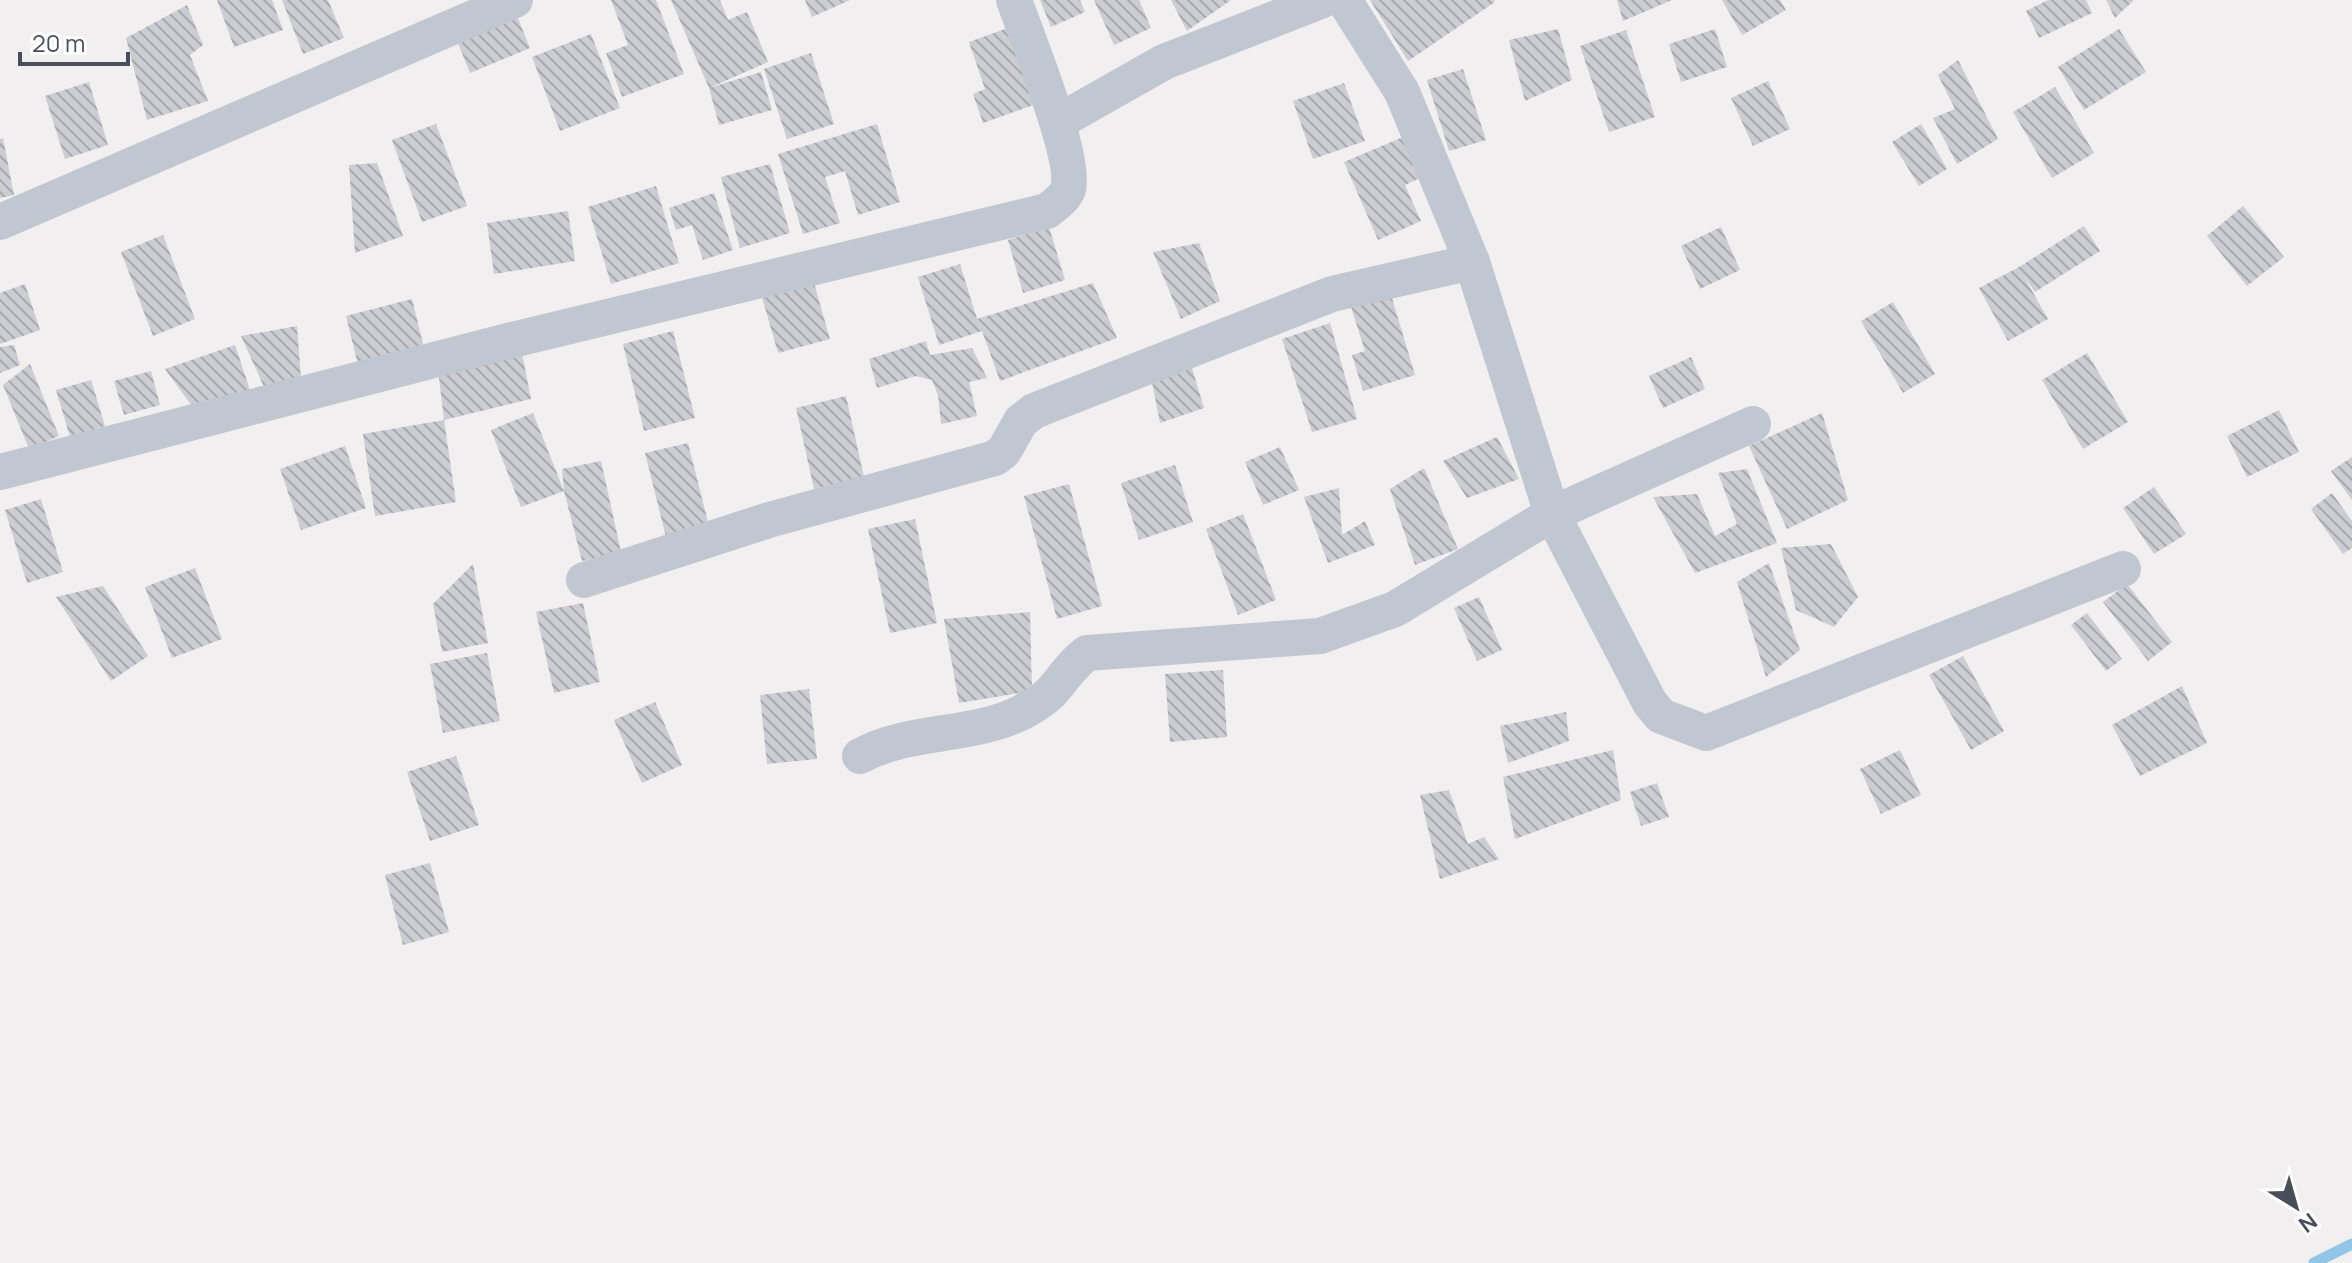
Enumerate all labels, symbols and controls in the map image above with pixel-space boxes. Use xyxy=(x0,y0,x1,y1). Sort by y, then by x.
scale bar xyxy=(20,16,128,66)
text: 20 m xyxy=(32,26,85,59)
north arrow xyxy=(2256,1167,2336,1247)
text: N xyxy=(2293,1206,2323,1240)

